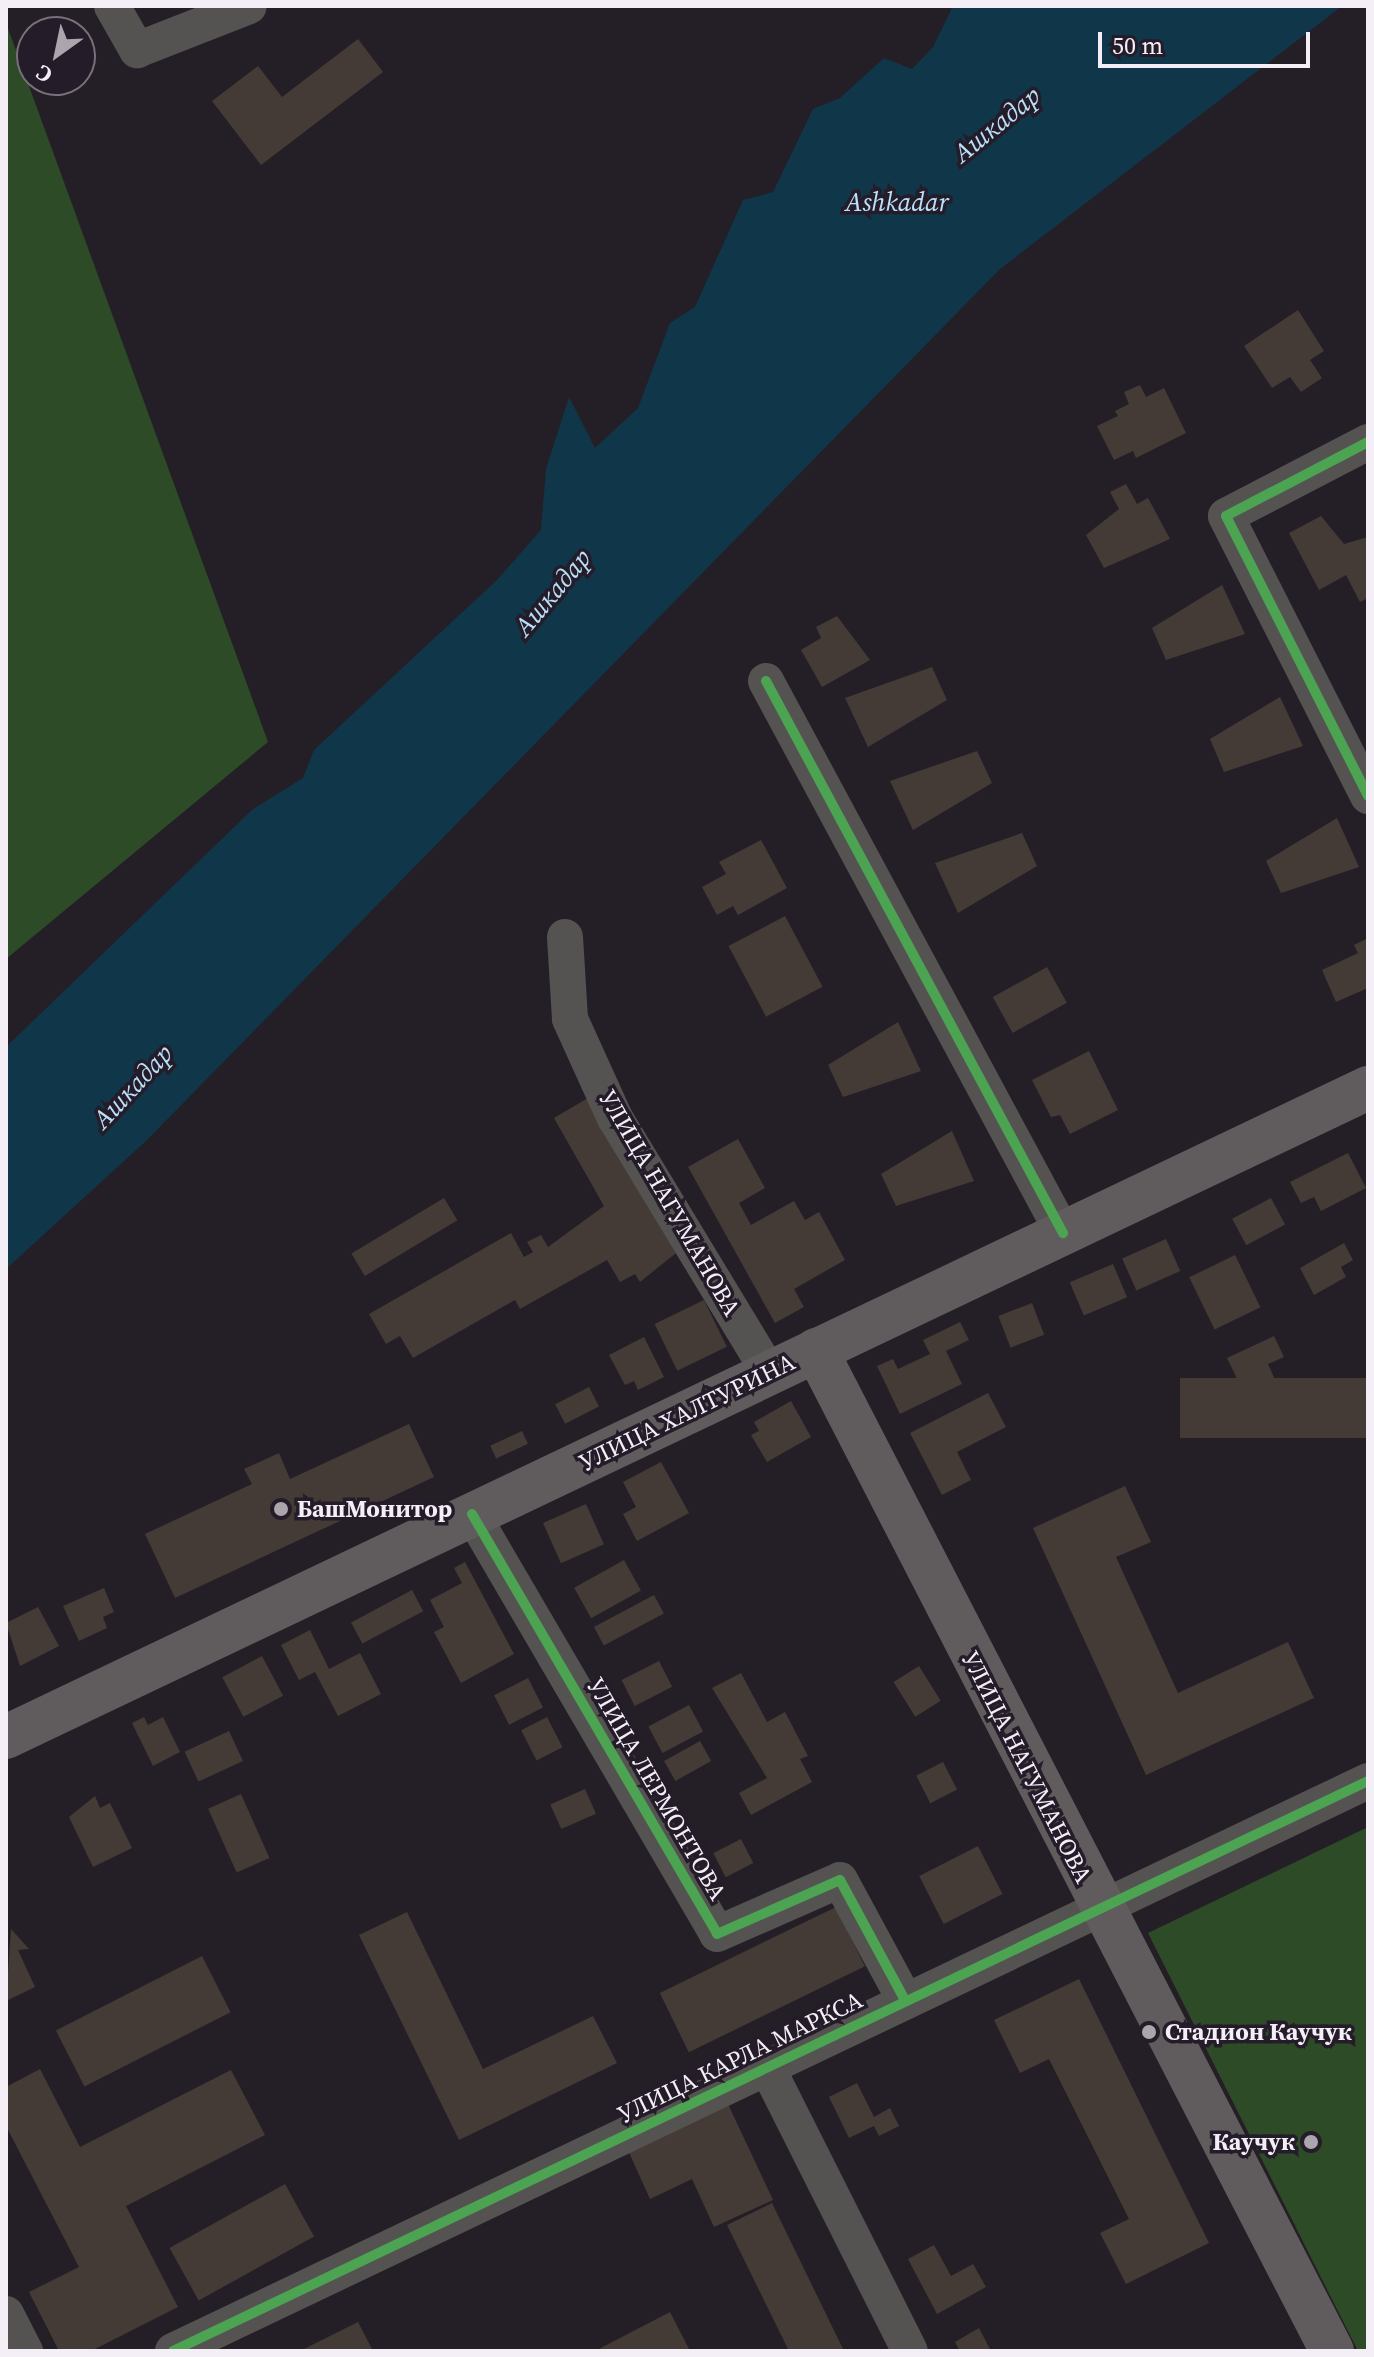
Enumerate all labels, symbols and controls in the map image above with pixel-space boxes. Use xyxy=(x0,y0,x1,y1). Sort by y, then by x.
north arrow xyxy=(16,16,96,96)
scale bar xyxy=(1102,16,1314,66)
text: 50 m xyxy=(1112,29,1163,62)
text: С xyxy=(30,58,58,91)
water label: Ашкадар xyxy=(947,80,1047,170)
water label: Ashkadar xyxy=(845,187,949,219)
water label: Ашкадар xyxy=(508,543,598,643)
water label: Ашкадар xyxy=(86,1039,180,1135)
street label: УЛИЦА НАГУМАНОВА xyxy=(593,1085,747,1321)
street label: УЛИЦА ХАЛТУРИНА xyxy=(574,1347,800,1477)
place label: БашМонитор xyxy=(297,1495,452,1523)
marker: БашМонитор xyxy=(272,1500,290,1518)
street label: УЛИЦА НАГУМАНОВА xyxy=(956,1646,1098,1888)
street label: УЛИЦА ЛЕРМОНТОВА xyxy=(581,1672,733,1906)
street label: УЛИЦА КАРЛА МАРКСА xyxy=(613,1985,867,2129)
place label: Стадион Каучук xyxy=(1165,2018,1352,2046)
marker: Стадион Каучук xyxy=(1140,2023,1158,2041)
place label: Каучук xyxy=(1212,2128,1295,2156)
marker: Каучук xyxy=(1302,2133,1320,2151)

